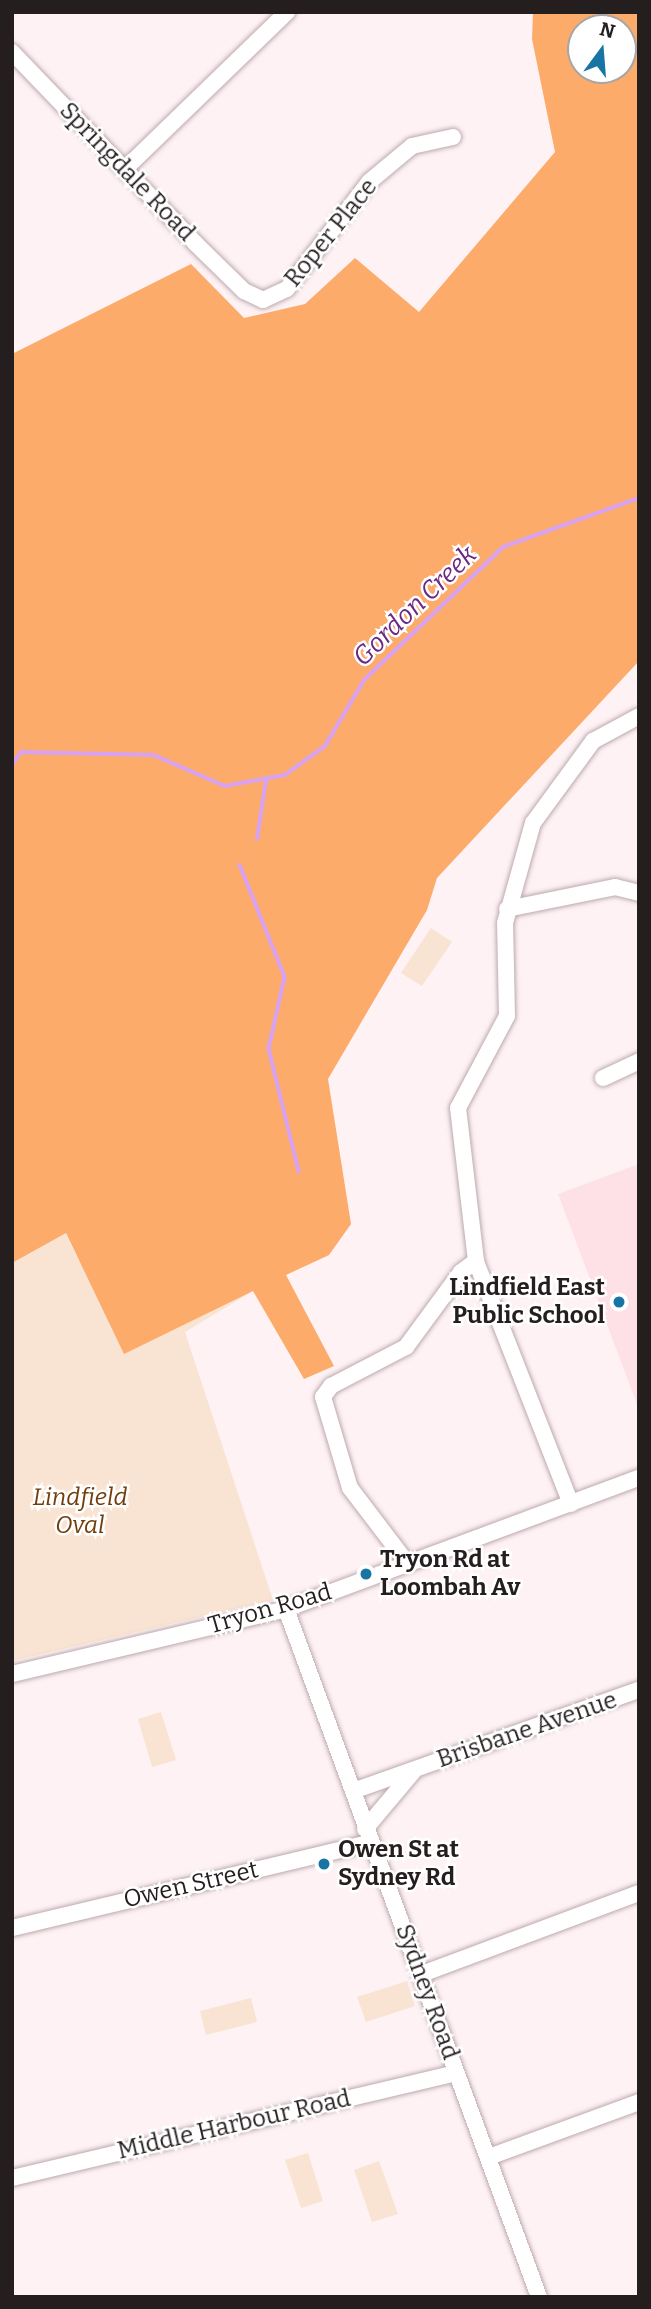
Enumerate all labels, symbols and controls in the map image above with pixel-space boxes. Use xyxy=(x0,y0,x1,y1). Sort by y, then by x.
north arrow xyxy=(567,14,637,84)
text: N xyxy=(597,17,618,43)
street label: Springdale Road xyxy=(53,97,201,247)
street label: Roper Place xyxy=(279,173,383,293)
water label: Gordon Creek xyxy=(347,539,483,673)
place label: Lindfield East Public School xyxy=(449,1274,605,1330)
marker: Lindfield East Public School xyxy=(611,1294,627,1310)
park label: Lindfield Oval xyxy=(33,1484,127,1540)
place label: Tryon Rd at Loombah Av xyxy=(380,1546,520,1602)
marker: Tryon Rd at Loombah Av xyxy=(358,1566,374,1582)
street label: Tryon Road xyxy=(205,1578,335,1640)
street label: Brisbane Avenue xyxy=(433,1686,621,1774)
place label: Owen St at Sydney Rd xyxy=(338,1836,459,1892)
street label: Owen Street xyxy=(121,1856,261,1914)
marker: Owen St at Sydney Rd xyxy=(316,1856,332,1872)
street label: Sydney Road xyxy=(389,1920,465,2064)
street label: Middle Harbour Road xyxy=(115,2084,353,2166)

